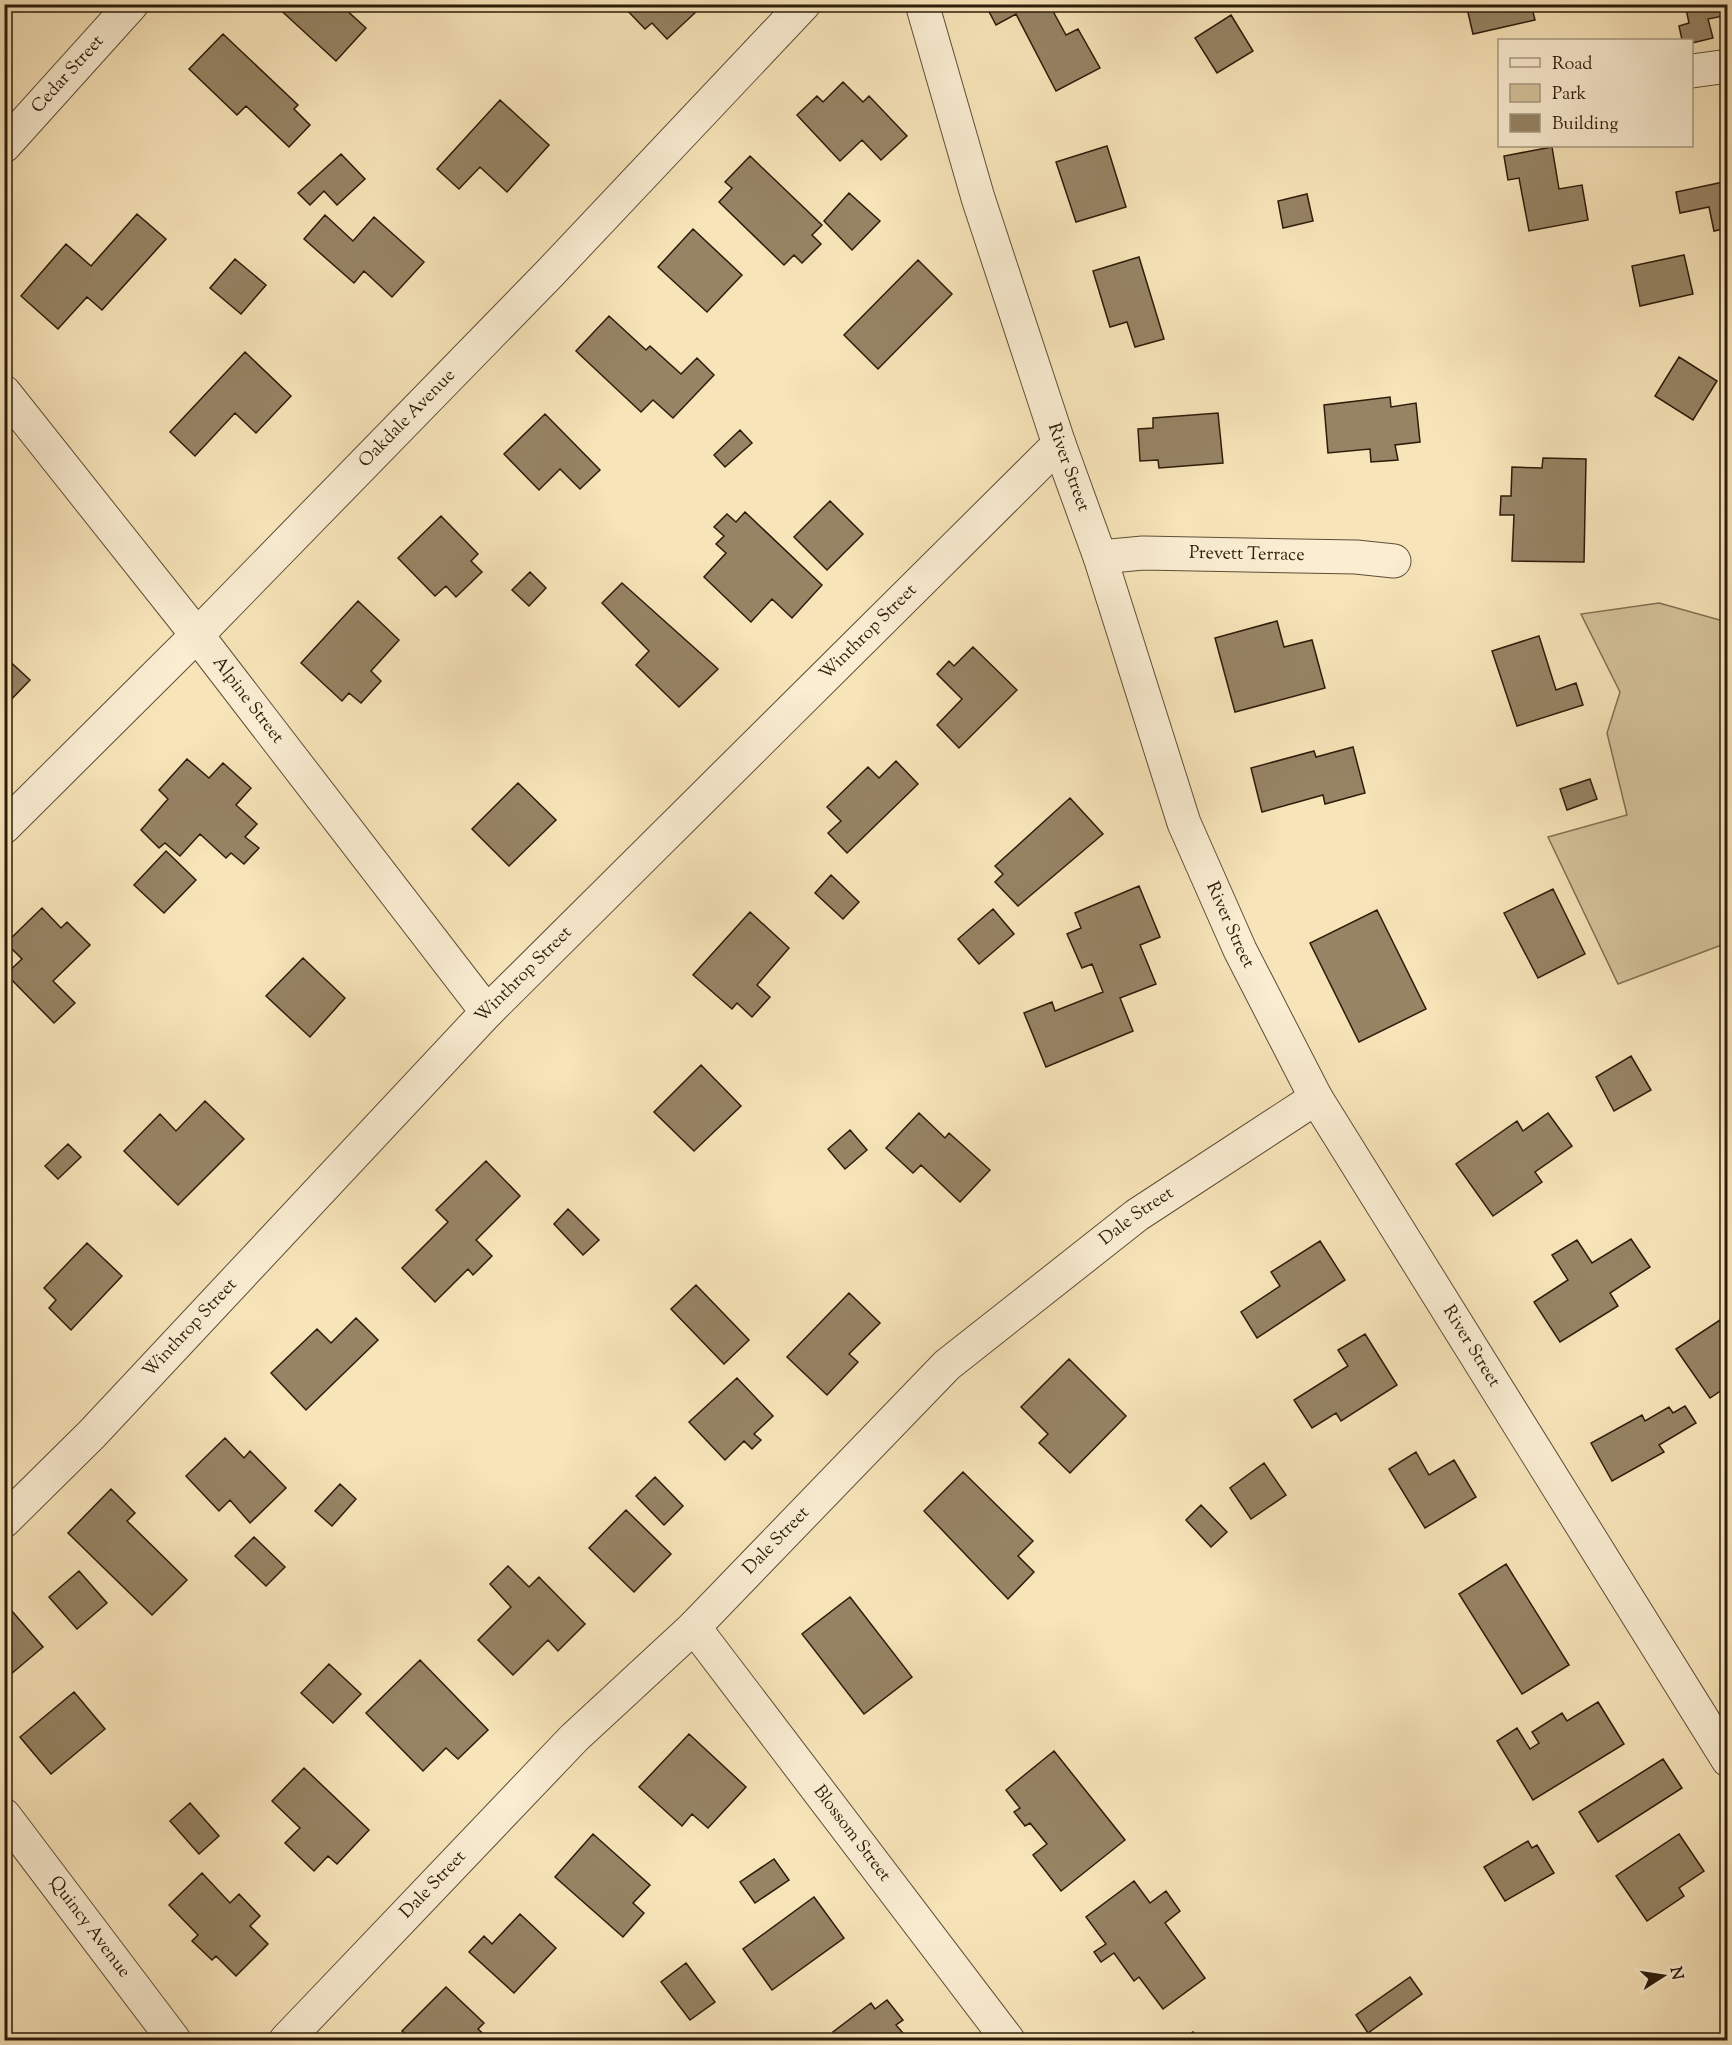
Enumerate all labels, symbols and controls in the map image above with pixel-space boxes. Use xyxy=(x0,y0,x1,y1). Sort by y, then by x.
street label: Cedar Street xyxy=(26,30,111,120)
legend xyxy=(1498,39,1693,147)
text: Road xyxy=(1552,52,1592,78)
text: Park xyxy=(1552,82,1587,108)
text: Building xyxy=(1552,112,1618,138)
street label: Oakdale Avenue xyxy=(353,364,462,474)
street label: River Street xyxy=(1040,420,1096,515)
street label: Prevett Terrace xyxy=(1189,541,1305,569)
street label: Winthrop Street xyxy=(814,578,923,687)
street label: Alpine Street xyxy=(205,651,289,750)
street label: River Street xyxy=(1199,878,1260,973)
street label: Winthrop Street xyxy=(470,921,579,1029)
street label: Dale Street xyxy=(1094,1181,1179,1253)
street label: Winthrop Street xyxy=(137,1273,244,1384)
street label: River Street xyxy=(1435,1300,1506,1393)
street label: Dale Street xyxy=(738,1501,816,1581)
street label: Blossom Street xyxy=(806,1780,897,1888)
street label: Dale Street xyxy=(395,1845,473,1925)
street label: Quincy Avenue xyxy=(42,1871,136,1984)
north arrow xyxy=(1633,1946,1693,2006)
text: N xyxy=(1663,1965,1688,1982)

